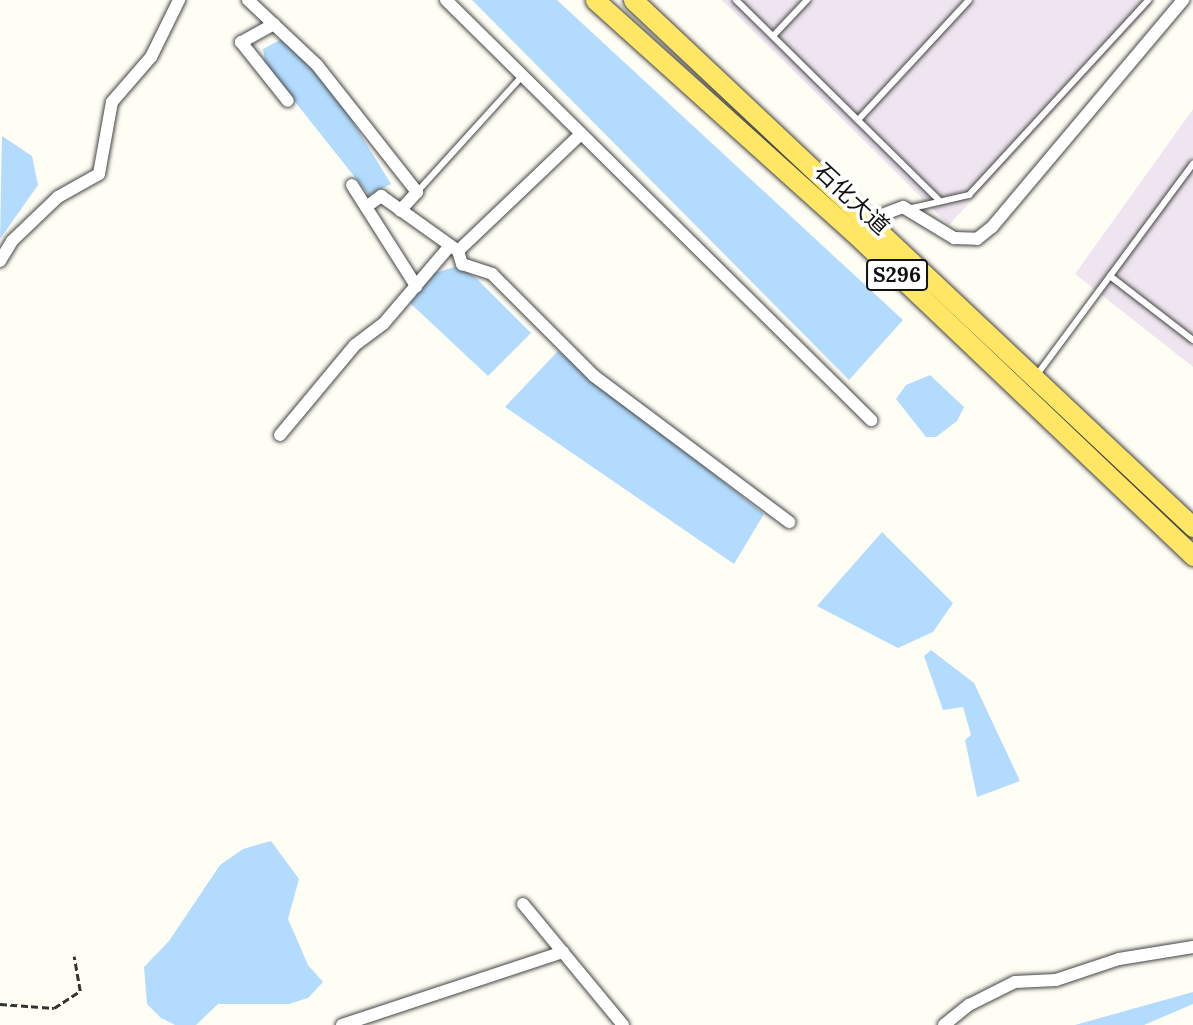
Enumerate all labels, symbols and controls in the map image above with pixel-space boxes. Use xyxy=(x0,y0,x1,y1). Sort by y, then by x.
street label: 石化大道 xyxy=(809,158,895,240)
road number: S296 xyxy=(866,258,928,292)

